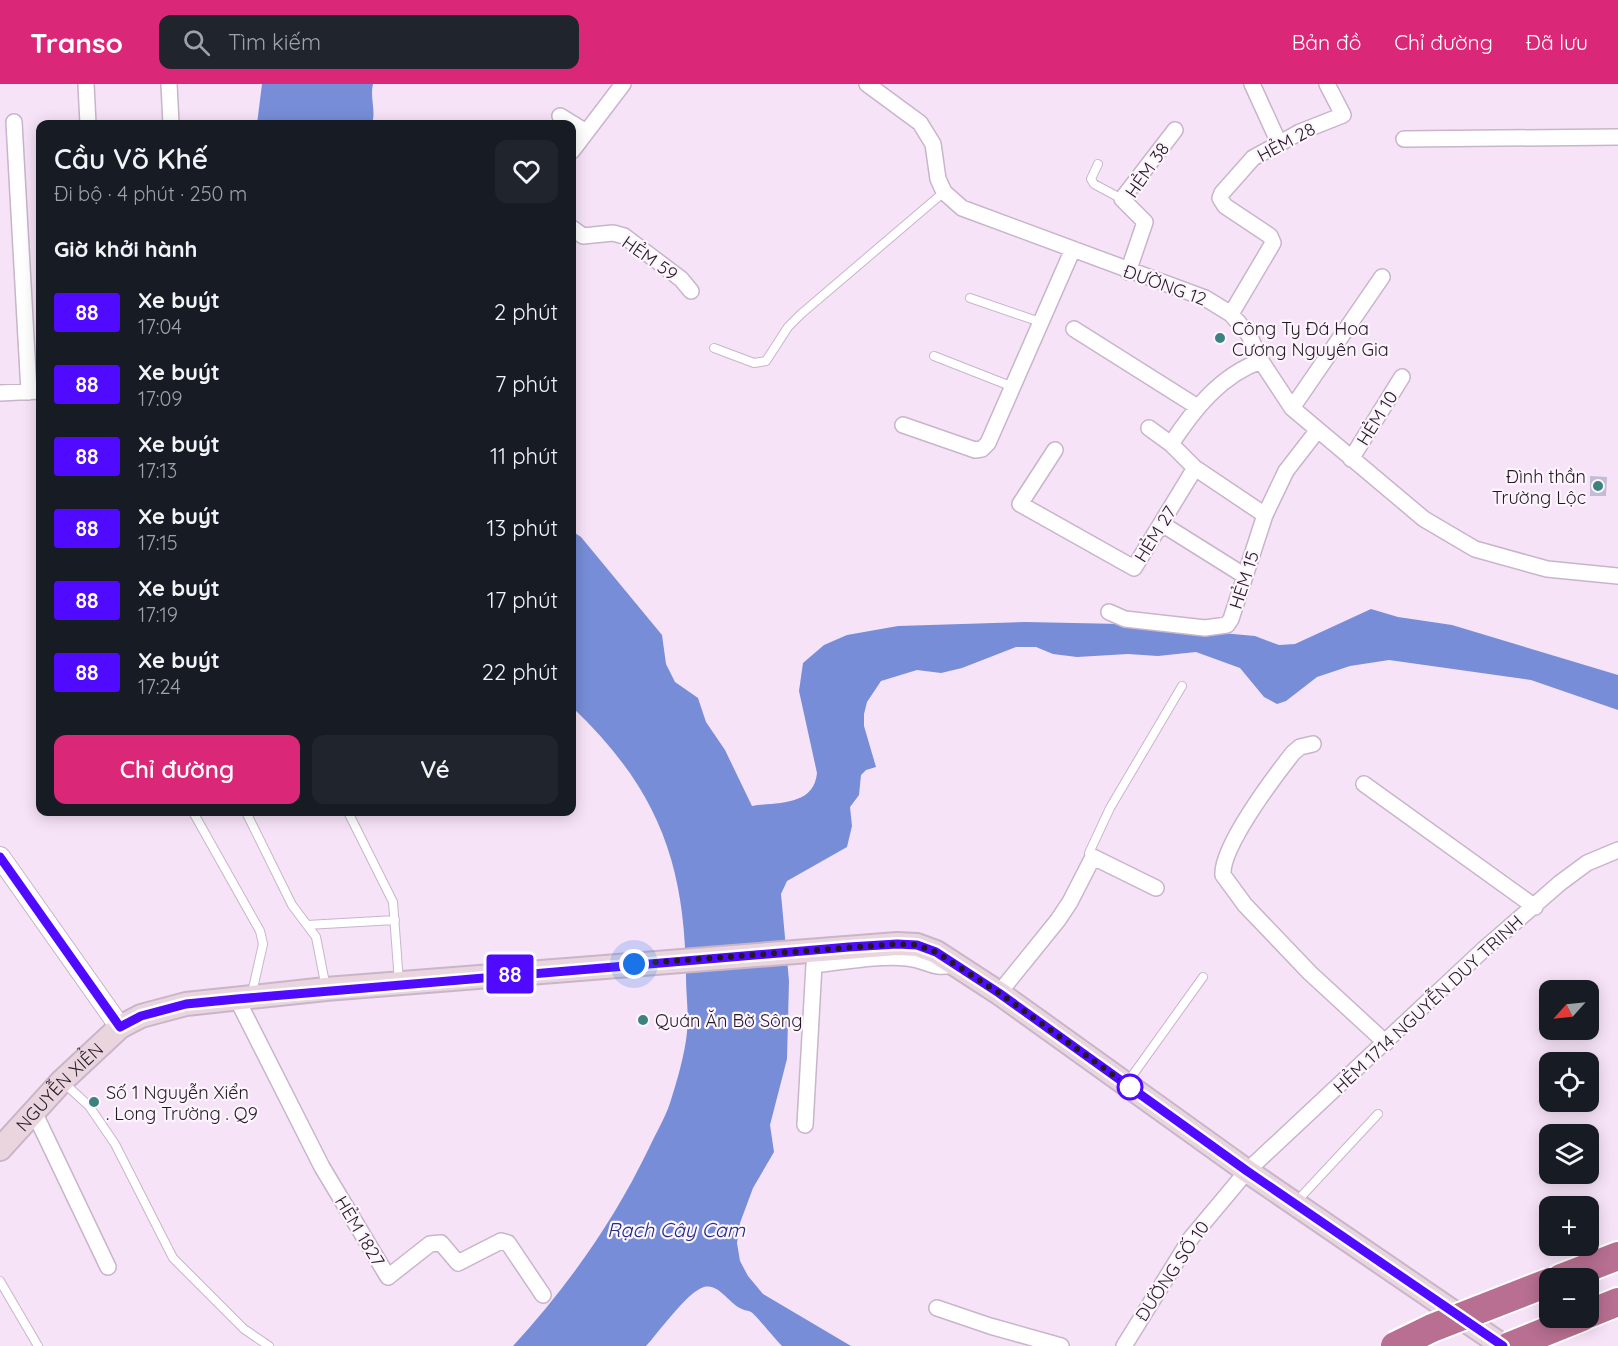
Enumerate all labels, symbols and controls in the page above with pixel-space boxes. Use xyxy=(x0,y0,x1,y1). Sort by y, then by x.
search box xyxy=(159,15,579,69)
text: Transo xyxy=(30,25,123,60)
icon: search xyxy=(180,26,213,59)
text: Tìm kiếm xyxy=(228,28,321,56)
text: Bản đồ xyxy=(1292,29,1361,55)
text: Chỉ đường xyxy=(1394,29,1493,55)
text: Đã lưu xyxy=(1526,29,1588,55)
street label: HẺM 28 xyxy=(1253,117,1319,167)
street label: HẺM 38 xyxy=(1120,138,1174,202)
button: heart xyxy=(495,140,558,203)
text: Cầu Võ Khế xyxy=(54,141,208,176)
text: Đi bộ · 4 phút · 250 m xyxy=(54,181,247,206)
street label: HẺM 59 xyxy=(618,231,682,285)
text: Giờ khởi hành xyxy=(54,235,198,263)
street label: ĐƯỜNG 12 xyxy=(1120,259,1210,311)
text: Xe buýt xyxy=(138,286,220,314)
text: 2 phút xyxy=(494,298,558,326)
text: 88 xyxy=(75,299,99,325)
text: 17:04 xyxy=(138,314,182,339)
place label: Công Ty Đá Hoa Cương Nguyên Gia xyxy=(1232,317,1389,361)
marker: Công Ty Đá Hoa Cương Nguyên Gia xyxy=(1213,331,1227,345)
text: Xe buýt xyxy=(138,358,220,386)
text: 7 phút xyxy=(495,370,558,398)
text: 88 xyxy=(75,371,99,397)
text: 17:09 xyxy=(138,386,182,411)
street label: HẺM 10 xyxy=(1351,386,1403,450)
text: Xe buýt xyxy=(138,430,220,458)
text: 11 phút xyxy=(490,442,558,470)
text: 88 xyxy=(75,443,99,469)
text: 17:13 xyxy=(138,458,177,483)
place label: Đình thần Trường Lộc xyxy=(1492,465,1586,509)
marker: Đình thần Trường Lộc xyxy=(1591,479,1605,493)
text: Xe buýt xyxy=(138,502,220,530)
street label: HẺM 27 xyxy=(1129,502,1181,566)
text: 13 phút xyxy=(487,514,558,542)
text: 88 xyxy=(75,515,99,541)
text: 17:15 xyxy=(138,530,178,555)
street label: HẺM 15 xyxy=(1224,548,1264,612)
text: Xe buýt xyxy=(138,574,220,602)
text: 17 phút xyxy=(487,586,558,614)
text: 88 xyxy=(75,587,99,613)
text: 17:19 xyxy=(138,602,178,627)
text: Xe buýt xyxy=(138,646,220,674)
text: 22 phút xyxy=(482,658,558,686)
text: 88 xyxy=(75,659,99,685)
text: 17:24 xyxy=(138,674,181,699)
button: Chỉ đường xyxy=(54,735,300,804)
button: Vé xyxy=(312,735,558,804)
street label: HẺM 1714 NGUYỄN DUY TRINH xyxy=(1328,909,1528,1098)
your location xyxy=(619,949,649,979)
line badge: 88 xyxy=(483,954,537,994)
text: 88 xyxy=(498,961,522,987)
north arrow xyxy=(1539,980,1599,1040)
map controls xyxy=(1539,980,1599,1328)
place label: Quán Ăn Bờ Sông xyxy=(655,1009,803,1032)
marker: Quán Ăn Bờ Sông xyxy=(636,1013,650,1027)
street label: NGUYỄN XIỂN xyxy=(11,1037,108,1136)
button: locate xyxy=(1539,1052,1599,1112)
unlabelled marker xyxy=(1117,1074,1143,1100)
place label: Số 1 Nguyễn Xiển . Long Trường . Q9 xyxy=(106,1081,258,1125)
marker: Số 1 Nguyễn Xiển . Long Trường . Q9 xyxy=(87,1095,101,1109)
button: layers xyxy=(1539,1124,1599,1184)
street label: HẺM 1827 xyxy=(330,1192,390,1270)
button: + xyxy=(1539,1196,1599,1256)
street label: ĐƯỜNG SỐ 10 xyxy=(1130,1216,1214,1326)
water label: Rạch Cây Cam xyxy=(607,1217,746,1242)
button: − xyxy=(1539,1268,1599,1328)

